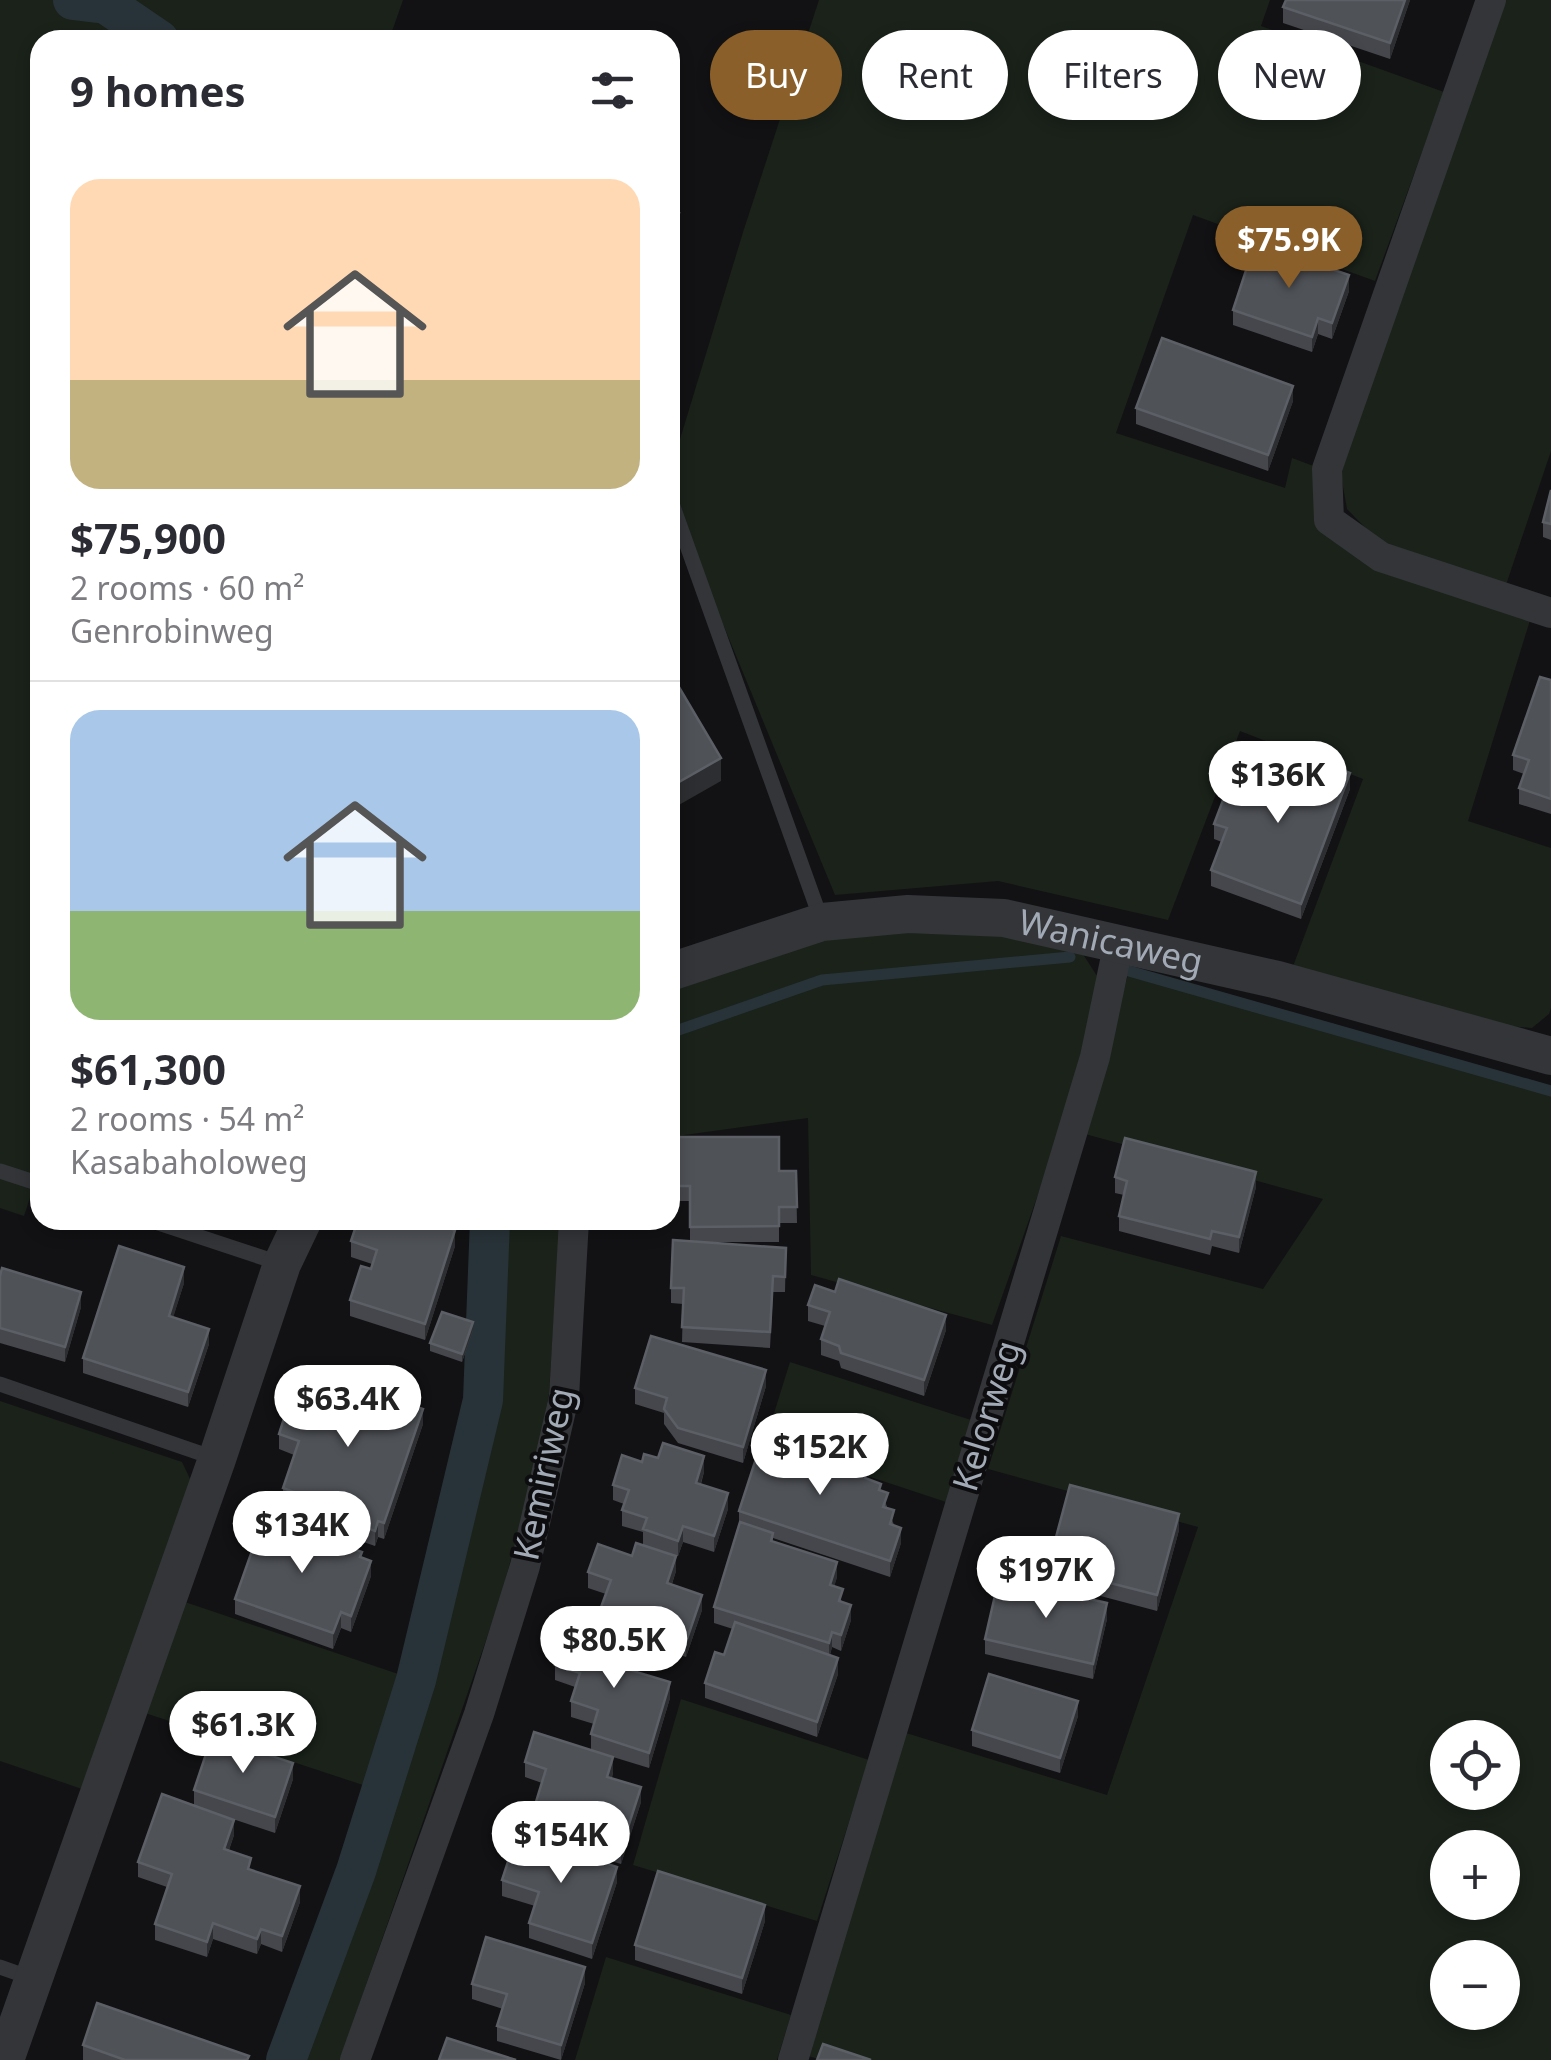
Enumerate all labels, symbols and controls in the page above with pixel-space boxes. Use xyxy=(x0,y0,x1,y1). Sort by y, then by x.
chip: Buy xyxy=(710,30,842,120)
chip: Rent xyxy=(862,30,1008,120)
chip: Filters xyxy=(1028,30,1198,120)
chip: New xyxy=(1218,30,1361,120)
text: 9 homes xyxy=(70,62,246,119)
icon: filters xyxy=(585,63,640,118)
pin: $75.9K xyxy=(1208,206,1370,291)
text: $75.9K xyxy=(1237,217,1341,260)
icon: home xyxy=(265,244,445,424)
text: $75,900 xyxy=(70,509,226,566)
text: 2 rooms · 60 m² xyxy=(70,566,304,609)
text: Genrobinweg xyxy=(70,609,274,652)
pin: $136K xyxy=(1208,741,1348,826)
text: $136K xyxy=(1231,752,1325,795)
icon: home xyxy=(265,775,445,955)
street label: Wanicaweg xyxy=(1015,897,1208,984)
text: $61,300 xyxy=(70,1040,226,1097)
text: 2 rooms · 54 m² xyxy=(70,1097,304,1140)
text: Kasabaholoweg xyxy=(70,1140,308,1183)
street label: Kelorweg xyxy=(940,1335,1031,1496)
pin: $63.4K xyxy=(267,1365,429,1450)
text: $63.4K xyxy=(296,1376,400,1419)
street label: Kemiriweg xyxy=(501,1383,584,1564)
pin: $152K xyxy=(750,1413,890,1498)
text: $152K xyxy=(773,1424,867,1467)
pin: $134K xyxy=(232,1491,372,1576)
text: $134K xyxy=(255,1502,349,1545)
pin: $197K xyxy=(976,1536,1116,1621)
text: $197K xyxy=(999,1547,1093,1590)
pin: $80.5K xyxy=(533,1606,695,1691)
text: $80.5K xyxy=(562,1617,666,1660)
pin: $61.3K xyxy=(162,1691,324,1776)
text: $61.3K xyxy=(191,1702,295,1745)
map controls xyxy=(1430,1720,1520,2030)
button: locate xyxy=(1430,1720,1520,1810)
pin: $154K xyxy=(491,1801,631,1886)
text: $154K xyxy=(514,1812,608,1855)
button: + xyxy=(1430,1830,1520,1920)
button: − xyxy=(1430,1940,1520,2030)

